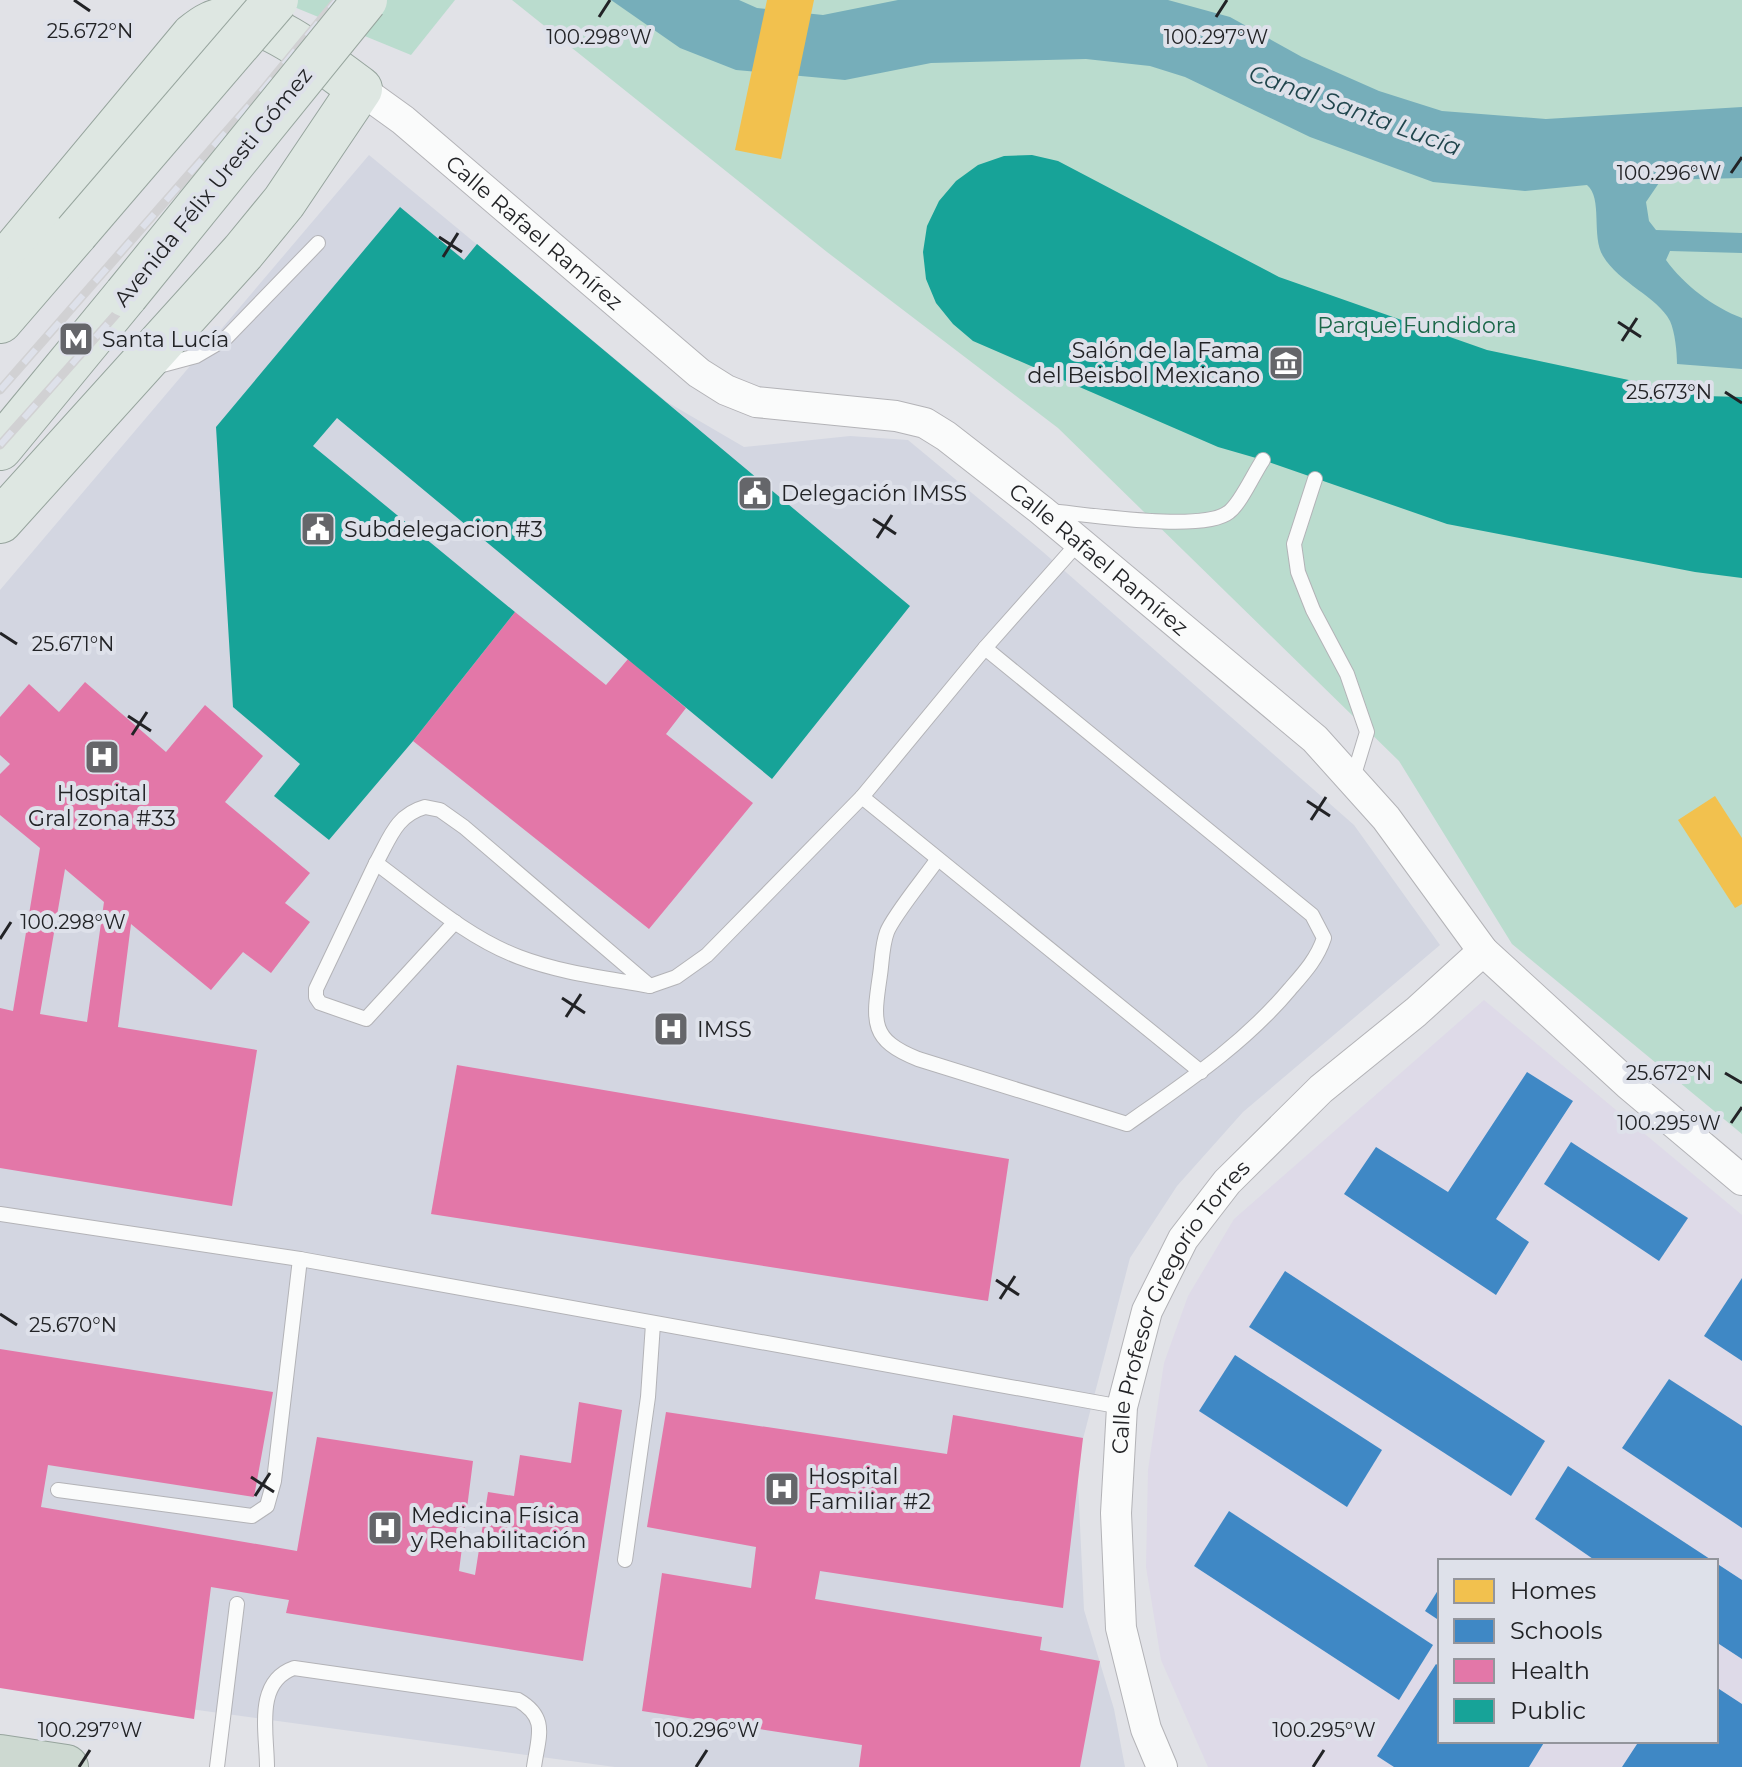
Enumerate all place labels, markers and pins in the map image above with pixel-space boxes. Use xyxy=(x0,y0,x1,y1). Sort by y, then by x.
metro station icon: Santa Lucía xyxy=(57,320,95,358)
place label: Santa Lucía xyxy=(102,326,229,353)
place label: Salón de la Fama del Beisbol Mexicano xyxy=(1028,337,1260,389)
museum icon: Salón de la Fama del Beisbol Mexicano xyxy=(1267,344,1305,382)
public building icon: Delegación IMSS xyxy=(736,474,774,512)
place label: Delegación IMSS xyxy=(781,480,967,507)
public building icon: Subdelegacion #3 xyxy=(299,510,337,548)
place label: Subdelegacion #3 xyxy=(344,516,543,543)
hospital icon: Hospital Gral zona #33 xyxy=(83,738,121,776)
place label: Hospital Gral zona #33 xyxy=(28,780,176,832)
hospital icon: IMSS xyxy=(652,1010,690,1048)
place label: IMSS xyxy=(697,1016,752,1043)
place label: Hospital Familiar #2 xyxy=(808,1463,931,1515)
hospital icon: Hospital Familiar #2 xyxy=(763,1470,801,1508)
place label: Medicina Física y Rehabilitación xyxy=(410,1502,587,1554)
hospital icon: Medicina Física y Rehabilitación xyxy=(366,1509,404,1547)

